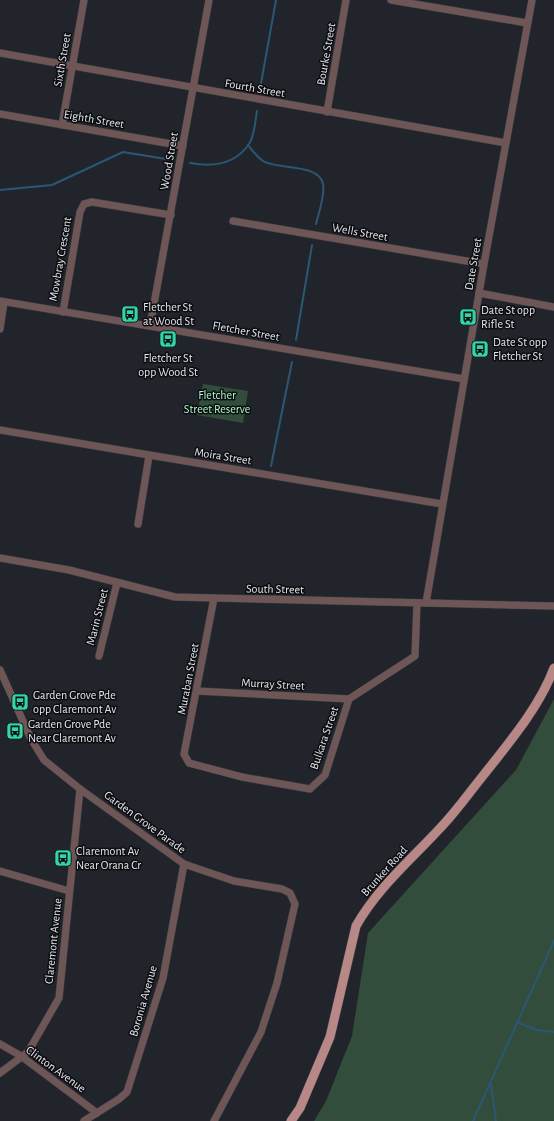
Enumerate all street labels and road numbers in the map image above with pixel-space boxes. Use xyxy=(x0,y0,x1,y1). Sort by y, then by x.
street label: Bourke Street xyxy=(315,22,337,86)
street label: Sixth Street xyxy=(51,32,73,88)
street label: Fourth Street xyxy=(224,77,286,99)
street label: Eighth Street xyxy=(63,108,125,130)
street label: Wood Street xyxy=(158,131,180,191)
street label: Mowbray Crescent xyxy=(47,216,74,302)
street label: Wells Street xyxy=(331,221,389,243)
street label: Date Street xyxy=(463,237,484,291)
street label: Fletcher Street xyxy=(212,319,281,343)
street label: Moira Street xyxy=(194,446,253,466)
street label: South Street xyxy=(246,582,304,596)
street label: Marin Street xyxy=(84,587,110,647)
street label: Muraban Street xyxy=(175,642,201,716)
street label: Murray Street xyxy=(241,676,305,693)
street label: Bulkara Street xyxy=(308,705,340,771)
street label: Garden Grove Parade xyxy=(102,788,188,856)
street label: Brunker Road xyxy=(358,844,410,898)
street label: Claremont Avenue xyxy=(43,897,63,985)
street label: Boronia Avenue xyxy=(127,964,159,1038)
street label: Clinton Avenue xyxy=(24,1043,88,1095)

